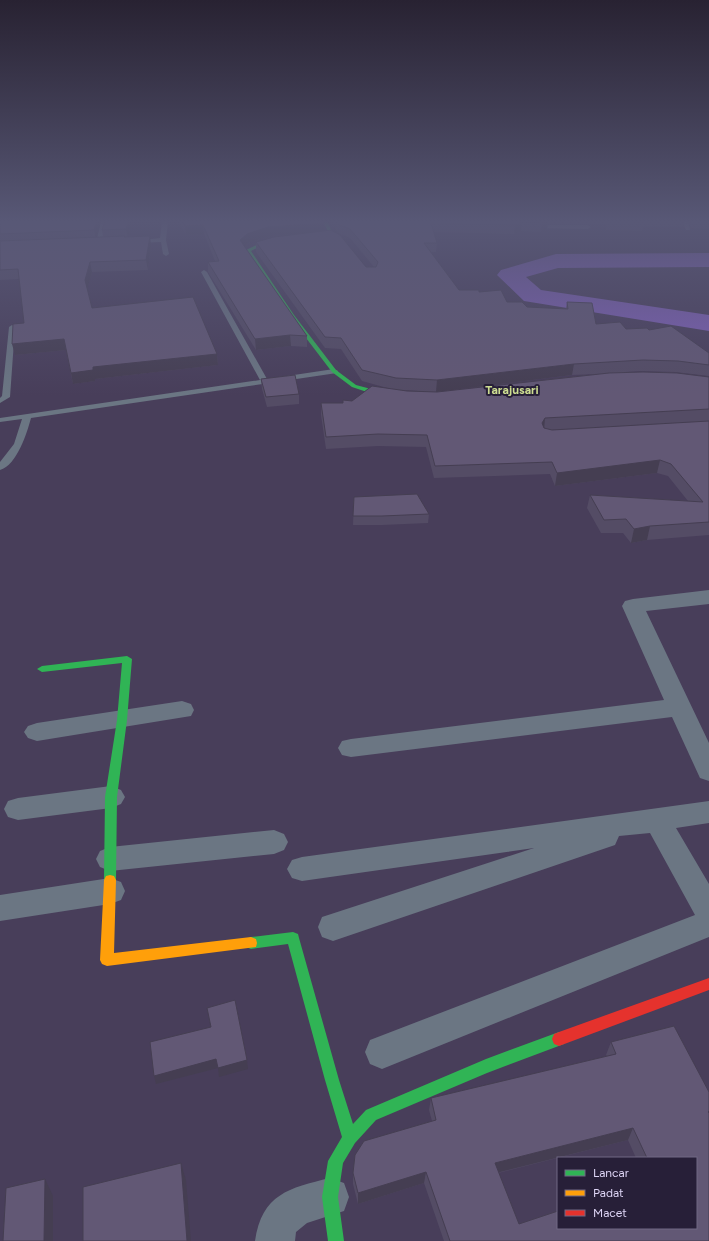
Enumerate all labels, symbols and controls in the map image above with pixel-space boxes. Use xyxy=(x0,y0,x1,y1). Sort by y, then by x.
district label: Tarajusari xyxy=(485,383,539,397)
legend xyxy=(557,1157,697,1229)
text: Lancar xyxy=(593,1166,629,1180)
text: Padat xyxy=(593,1186,624,1200)
text: Macet xyxy=(593,1206,627,1220)

